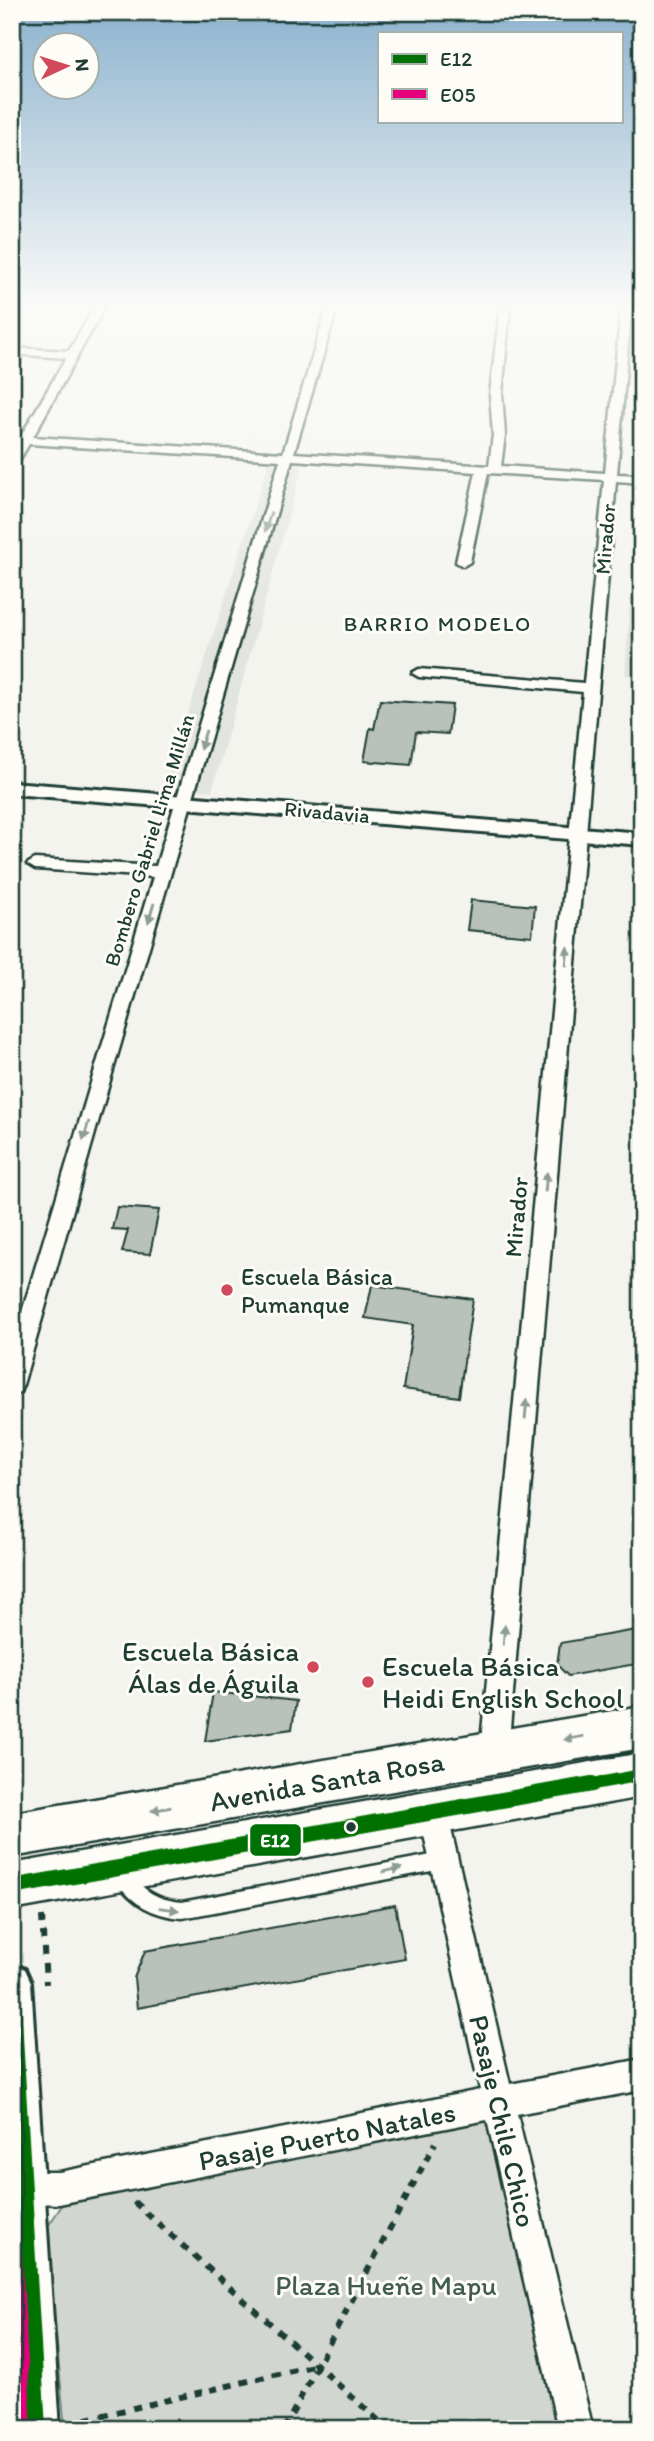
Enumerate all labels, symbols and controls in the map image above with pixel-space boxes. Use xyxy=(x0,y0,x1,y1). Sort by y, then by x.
north arrow xyxy=(32,32,102,102)
legend xyxy=(378,32,622,122)
text: E12 xyxy=(440,46,472,71)
text: N xyxy=(71,58,94,72)
text: E05 xyxy=(440,82,476,107)
street label: Mirador xyxy=(589,502,621,575)
one-way arrow xyxy=(263,511,273,532)
district label: BARRIO MODELO xyxy=(344,611,532,636)
street label: Bombero Gabriel Lima Millán xyxy=(99,711,199,969)
one-way arrow xyxy=(198,729,208,750)
street label: Rivadavia xyxy=(283,796,371,828)
one-way arrow xyxy=(145,903,156,924)
one-way arrow xyxy=(561,944,572,966)
one-way arrow xyxy=(80,1121,90,1142)
one-way arrow xyxy=(541,1171,552,1193)
street label: Mirador xyxy=(498,1175,534,1259)
place label: Escuela Básica Pumanque xyxy=(241,1262,393,1319)
marker: Escuela Básica Pumanque xyxy=(219,1282,235,1298)
one-way arrow xyxy=(520,1398,531,1420)
one-way arrow xyxy=(499,1624,510,1646)
place label: Escuela Básica Álas de Águila xyxy=(122,1634,299,1700)
place label: Escuela Básica Heidi English School xyxy=(382,1649,624,1715)
marker: Escuela Básica Álas de Águila xyxy=(305,1659,321,1675)
marker: Escuela Básica Heidi English School xyxy=(360,1674,376,1690)
one-way arrow xyxy=(563,1733,585,1744)
street label: Avenida Santa Rosa xyxy=(207,1744,447,1818)
one-way arrow xyxy=(150,1804,172,1815)
unlabelled marker xyxy=(344,1820,358,1834)
line badge: E12 xyxy=(249,1823,302,1857)
text: E12 xyxy=(260,1829,290,1852)
one-way arrow xyxy=(381,1865,403,1876)
one-way arrow xyxy=(158,1903,180,1914)
street label: Pasaje Chile Chico xyxy=(462,2011,544,2231)
street label: Pasaje Puerto Natales xyxy=(196,2094,458,2178)
park label: Plaza Hueñe Mapu xyxy=(275,2268,497,2302)

